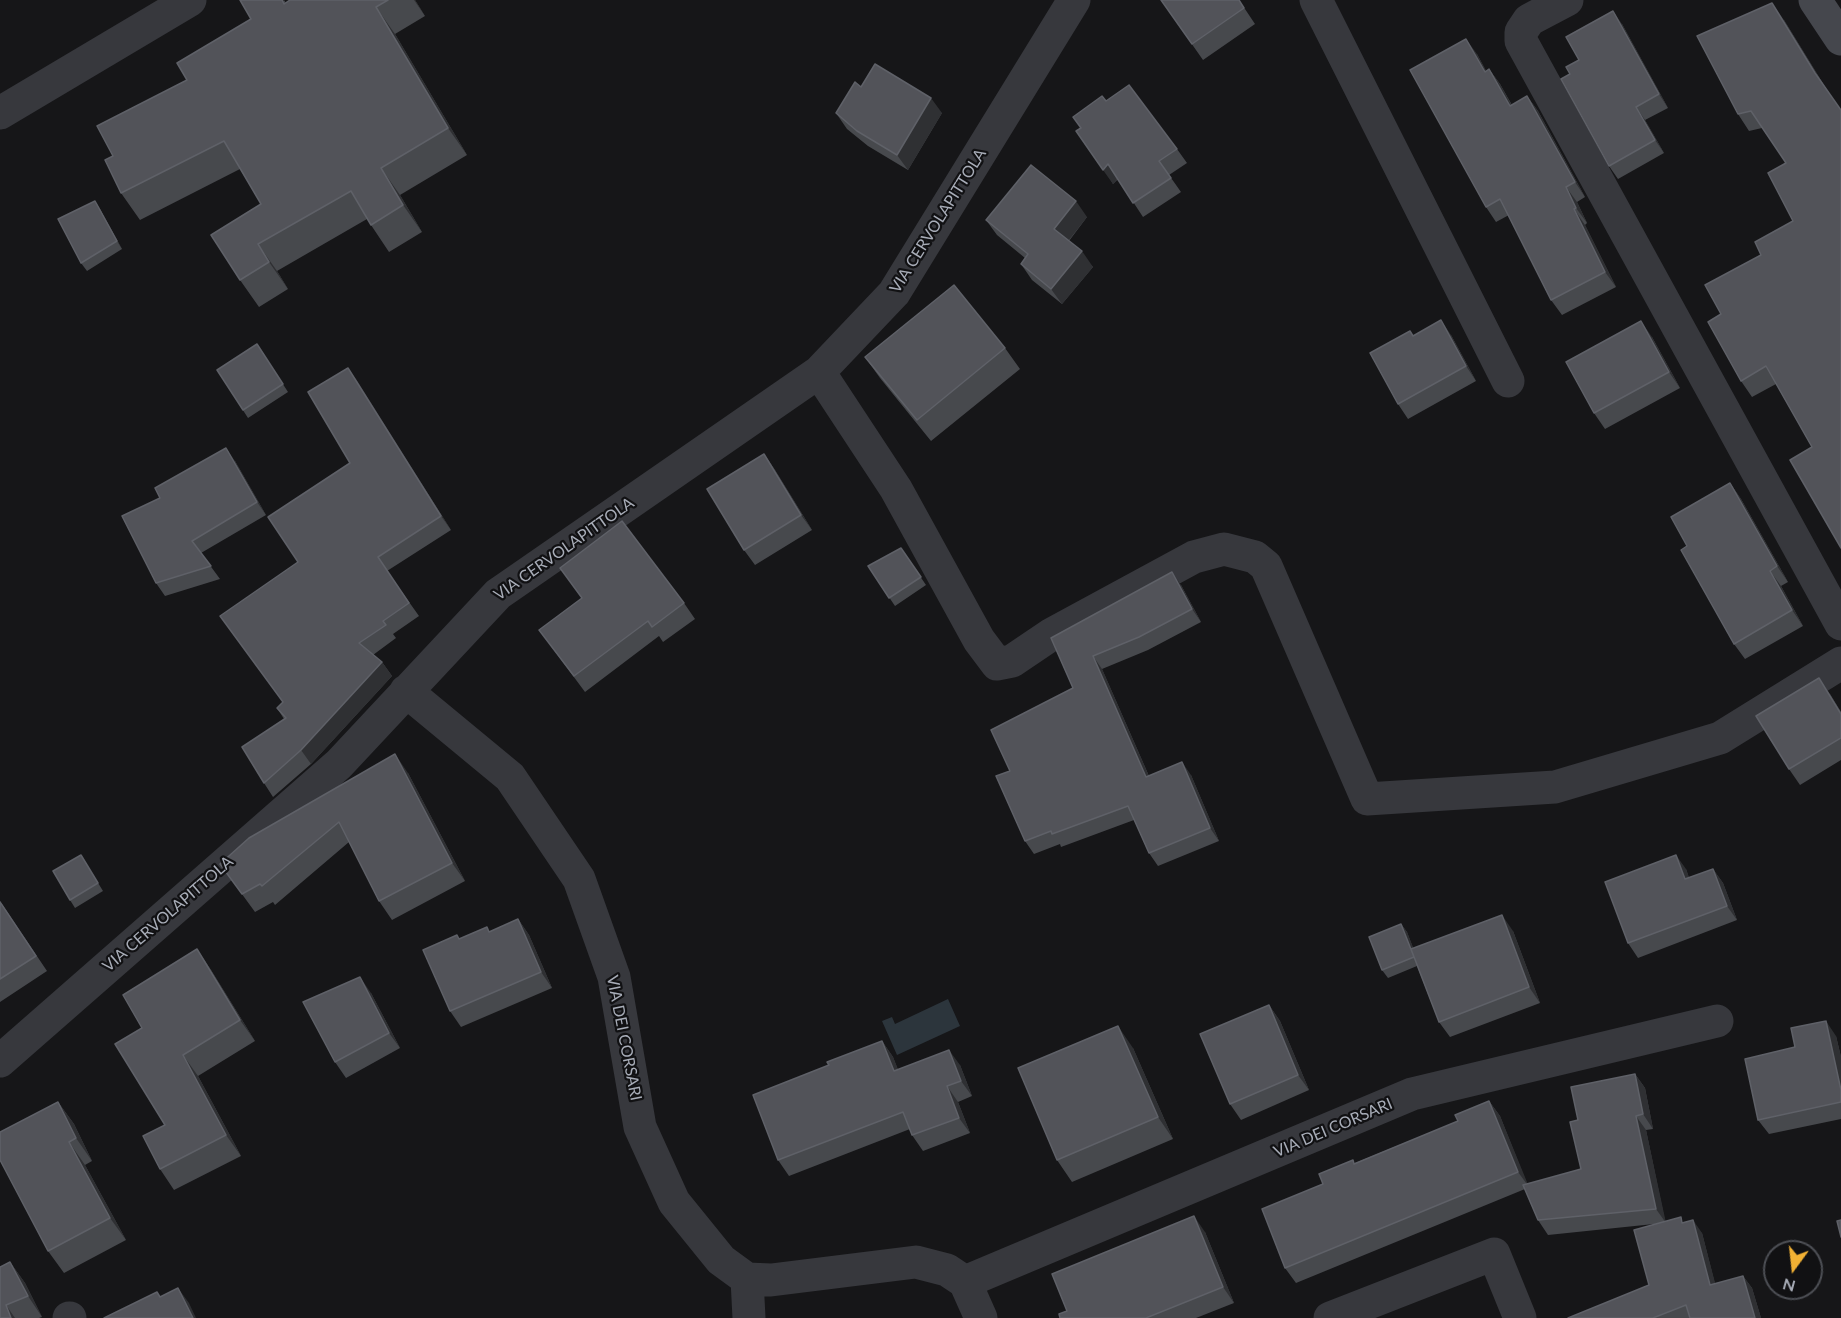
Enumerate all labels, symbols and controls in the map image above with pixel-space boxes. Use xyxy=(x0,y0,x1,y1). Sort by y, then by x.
street label: VIA CERVOLAPITTOLA xyxy=(886,145,990,297)
street label: VIA CERVOLAPITTOLA xyxy=(490,493,638,605)
street label: VIA CERVOLAPITTOLA xyxy=(99,852,237,976)
street label: VIA DEI CORSARI xyxy=(602,974,646,1102)
street label: VIA DEI CORSARI xyxy=(1271,1094,1395,1162)
north arrow xyxy=(1763,1240,1823,1300)
text: N xyxy=(1780,1275,1797,1297)

